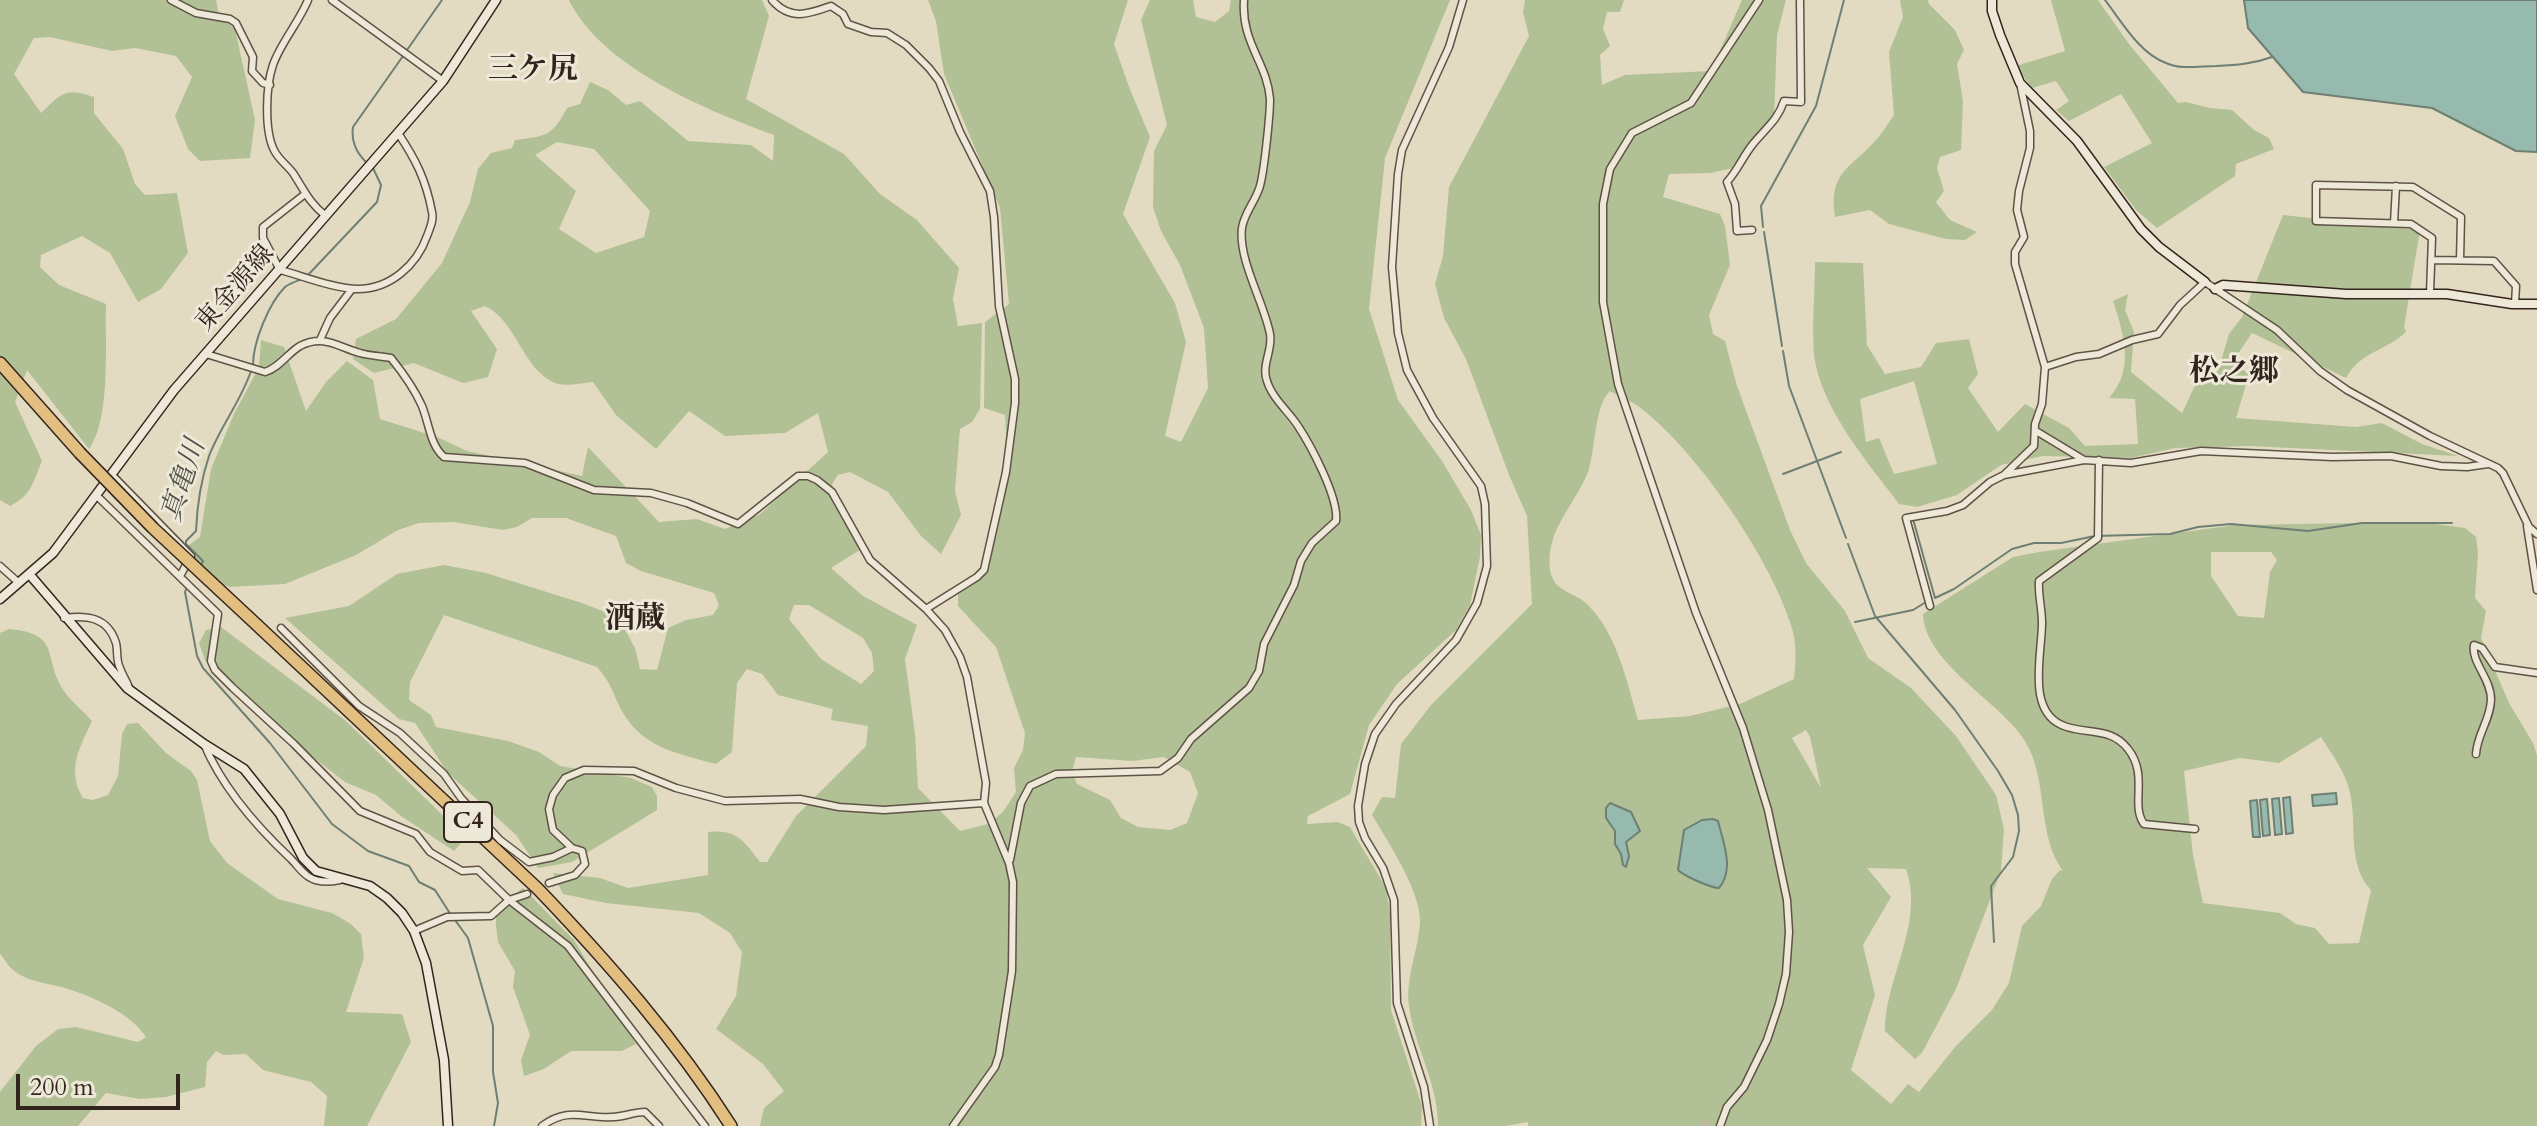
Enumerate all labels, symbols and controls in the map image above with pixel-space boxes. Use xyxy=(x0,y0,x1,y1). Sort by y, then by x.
district label: 三ケ尻 xyxy=(488,53,578,89)
street label: 東金源線 xyxy=(190,240,282,338)
district label: 松之郷 xyxy=(2189,355,2279,391)
water label: 真亀川 xyxy=(156,436,214,526)
district label: 酒蔵 xyxy=(605,602,665,638)
road number: C4 xyxy=(444,802,492,842)
scale bar xyxy=(20,1058,184,1108)
text: 200 m xyxy=(30,1071,94,1104)

